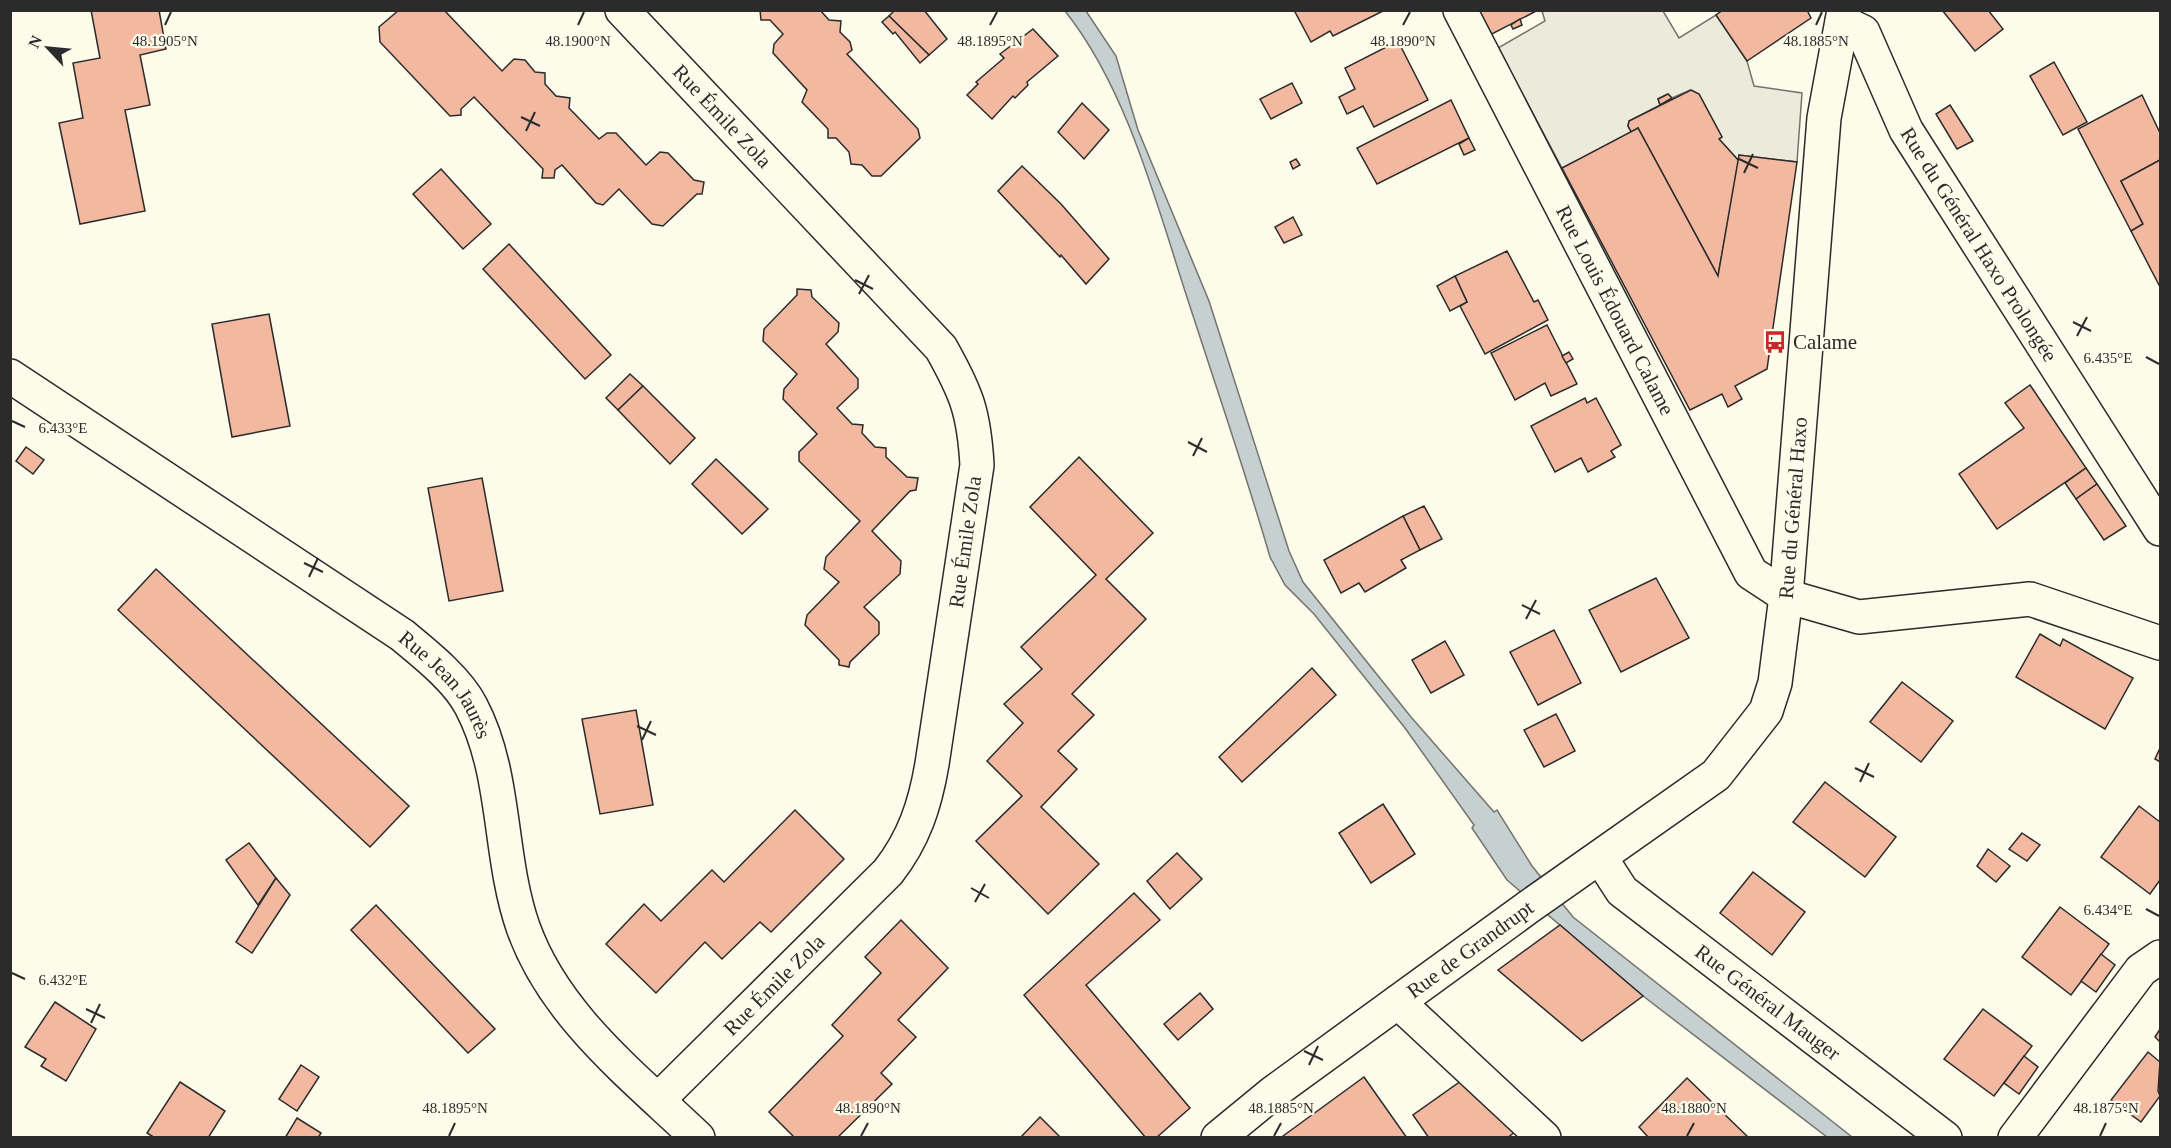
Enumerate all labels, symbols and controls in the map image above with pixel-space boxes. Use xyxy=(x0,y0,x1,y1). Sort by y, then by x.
north arrow xyxy=(18,18,78,78)
text: N xyxy=(25,32,45,51)
text: 48.1905°N xyxy=(132,33,198,49)
text: 48.1900°N xyxy=(545,33,611,49)
text: 48.1895°N xyxy=(957,33,1023,49)
text: 48.1890°N xyxy=(1370,33,1436,49)
text: 48.1885°N xyxy=(1783,33,1849,49)
street label: Rue Émile Zola xyxy=(668,60,777,173)
street label: Rue du Général Haxo Prolongée xyxy=(1895,123,2062,366)
street label: Rue Louis Édouard Calame xyxy=(1551,201,1679,419)
bus stop icon: Calame xyxy=(1762,329,1788,355)
place label: Calame xyxy=(1793,330,1857,354)
text: 6.435°E xyxy=(2084,350,2132,366)
street label: Rue du Général Haxo xyxy=(1774,416,1812,600)
text: 6.433°E xyxy=(39,420,87,436)
street label: Rue Émile Zola xyxy=(944,474,986,610)
street label: Rue Jean Jaurès xyxy=(394,626,496,742)
street label: Rue de Grandrupt xyxy=(1402,895,1538,1003)
text: 6.434°E xyxy=(2084,902,2132,918)
street label: Rue Émile Zola xyxy=(719,929,830,1040)
street label: Rue Général Mauger xyxy=(1690,939,1845,1066)
text: 6.432°E xyxy=(39,972,87,988)
text: 48.1895°N xyxy=(422,1100,488,1116)
text: 48.1890°N xyxy=(835,1100,901,1116)
text: 48.1885°N xyxy=(1248,1100,1314,1116)
text: 48.1880°N xyxy=(1661,1100,1727,1116)
text: 48.1875°N xyxy=(2073,1100,2139,1116)

